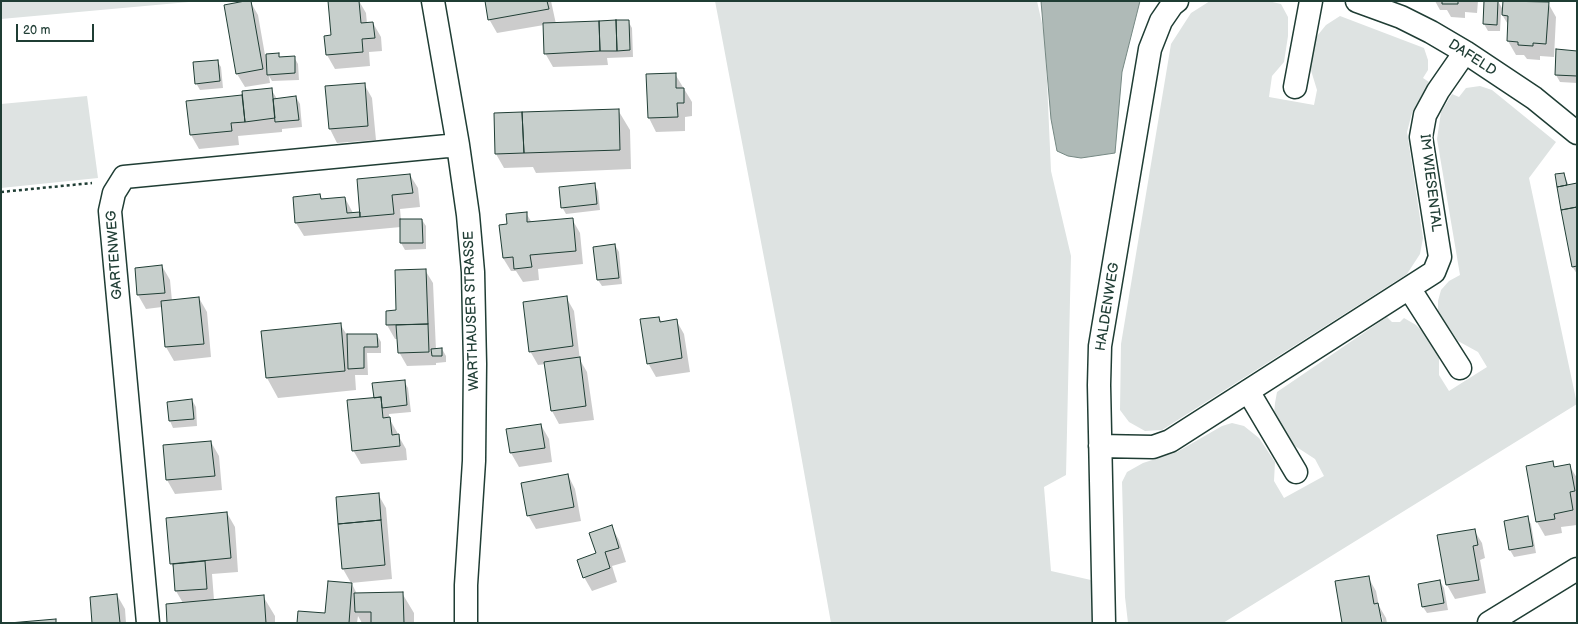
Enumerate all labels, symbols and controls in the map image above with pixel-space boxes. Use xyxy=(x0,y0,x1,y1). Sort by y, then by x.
scale bar xyxy=(18,16,96,42)
text: 20 m xyxy=(23,23,50,38)
street label: DAFELD xyxy=(1445,36,1499,80)
street label: IM WIESENTAL xyxy=(1416,133,1444,233)
street label: GARTENWEG xyxy=(104,210,126,300)
street label: WARTHAUSER STRASSE xyxy=(461,231,483,391)
street label: HALDENWEG xyxy=(1093,262,1123,352)

